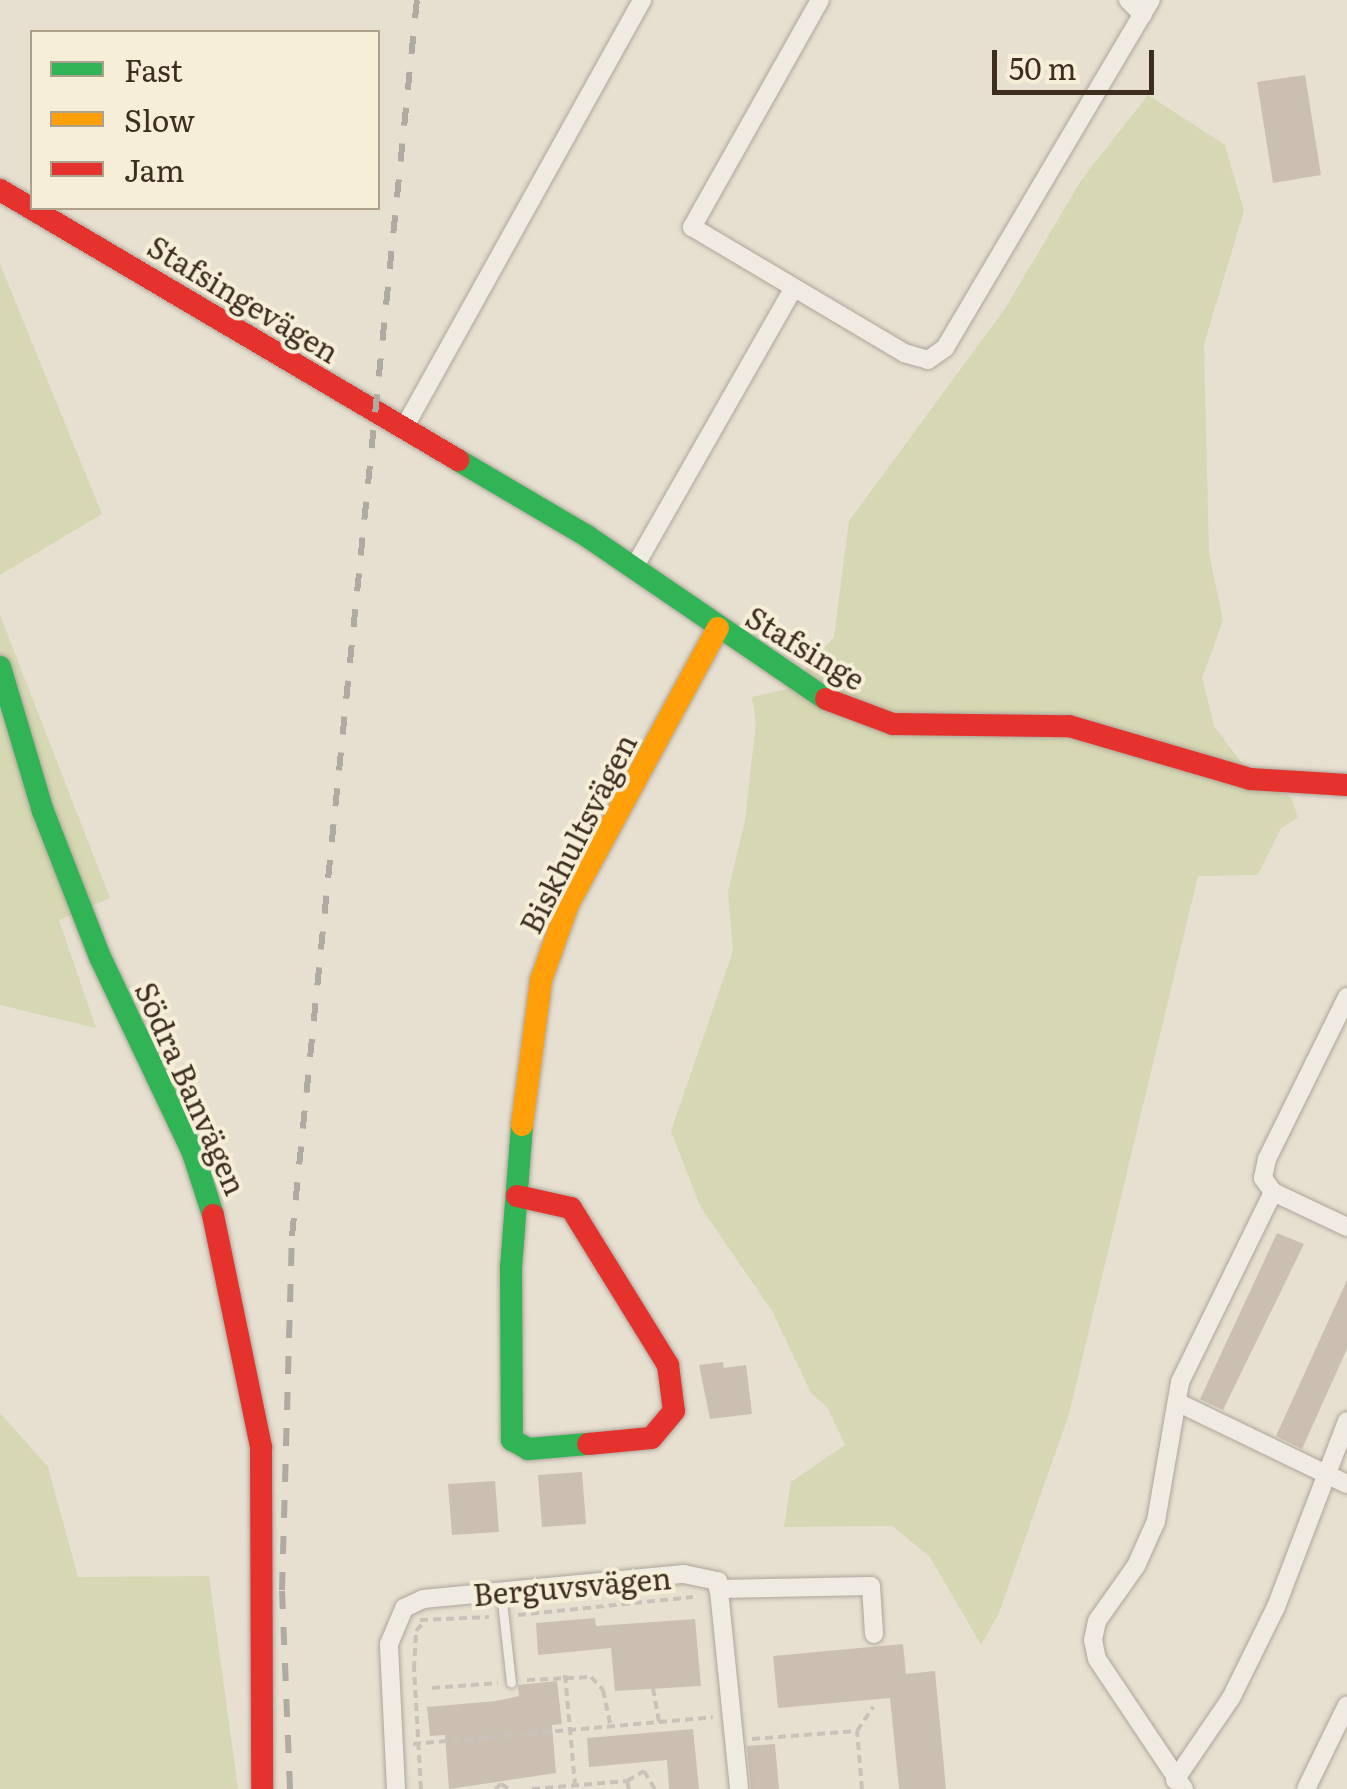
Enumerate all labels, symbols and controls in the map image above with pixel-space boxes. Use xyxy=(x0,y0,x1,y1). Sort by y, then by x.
legend xyxy=(30,30,380,210)
scale bar xyxy=(997,30,1160,92)
text: 50 m xyxy=(1009,45,1077,89)
text: Fast xyxy=(124,47,183,91)
text: Slow xyxy=(124,97,195,141)
text: Jam xyxy=(124,147,184,191)
street label: Stafsingevägen xyxy=(142,227,346,369)
street label: Stafsinge xyxy=(740,598,872,696)
street label: Biskhultsvägen xyxy=(511,727,643,939)
street label: Södra Banvägen xyxy=(129,976,255,1200)
street label: Berguvsvägen xyxy=(471,1558,673,1612)

